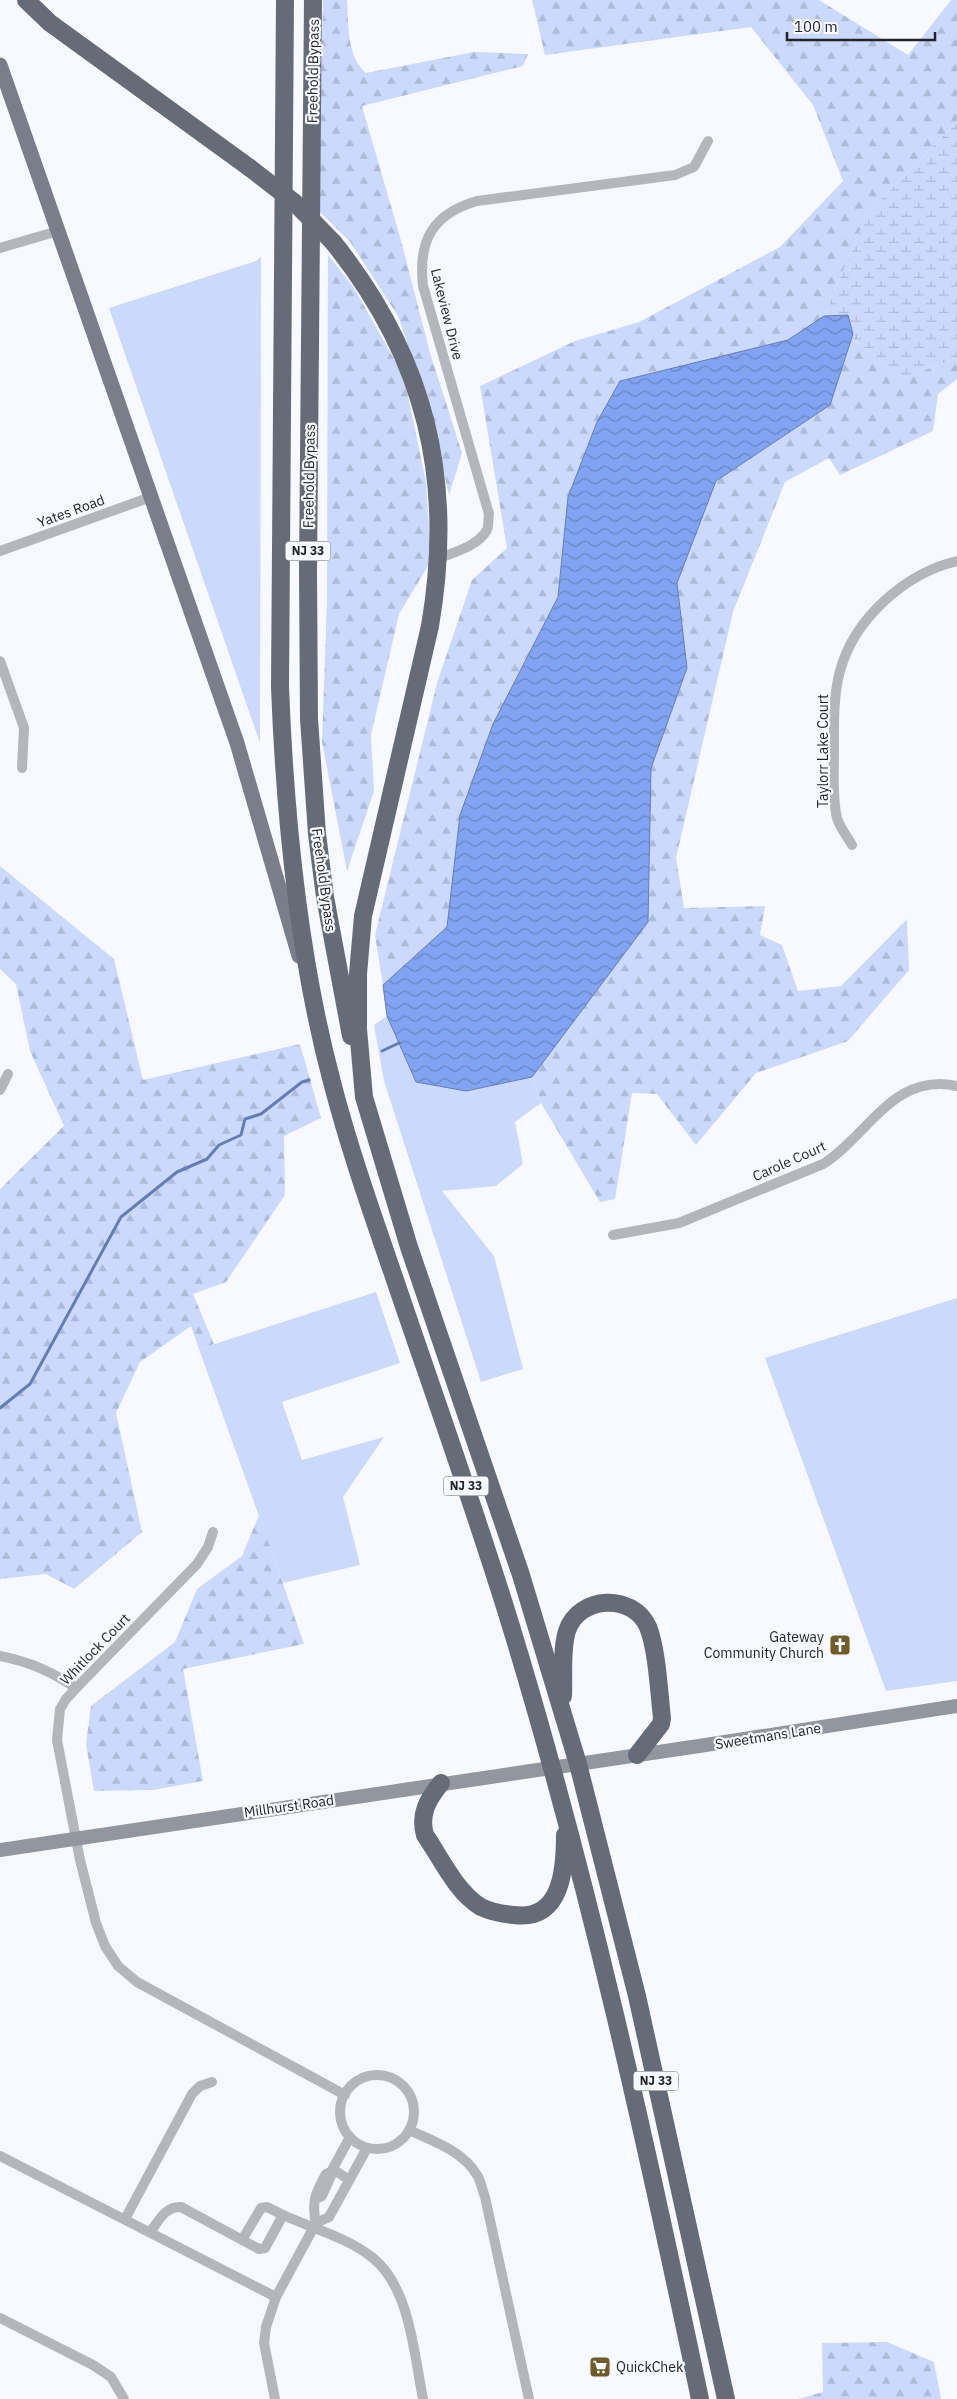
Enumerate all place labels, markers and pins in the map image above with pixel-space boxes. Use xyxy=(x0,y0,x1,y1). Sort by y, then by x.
place label: Gateway Community Church xyxy=(704,1628,824,1662)
church icon: Gateway Community Church xyxy=(828,1633,852,1657)
supermarket icon: QuickChek xyxy=(588,2355,612,2379)
place label: QuickChek xyxy=(616,2358,684,2376)

